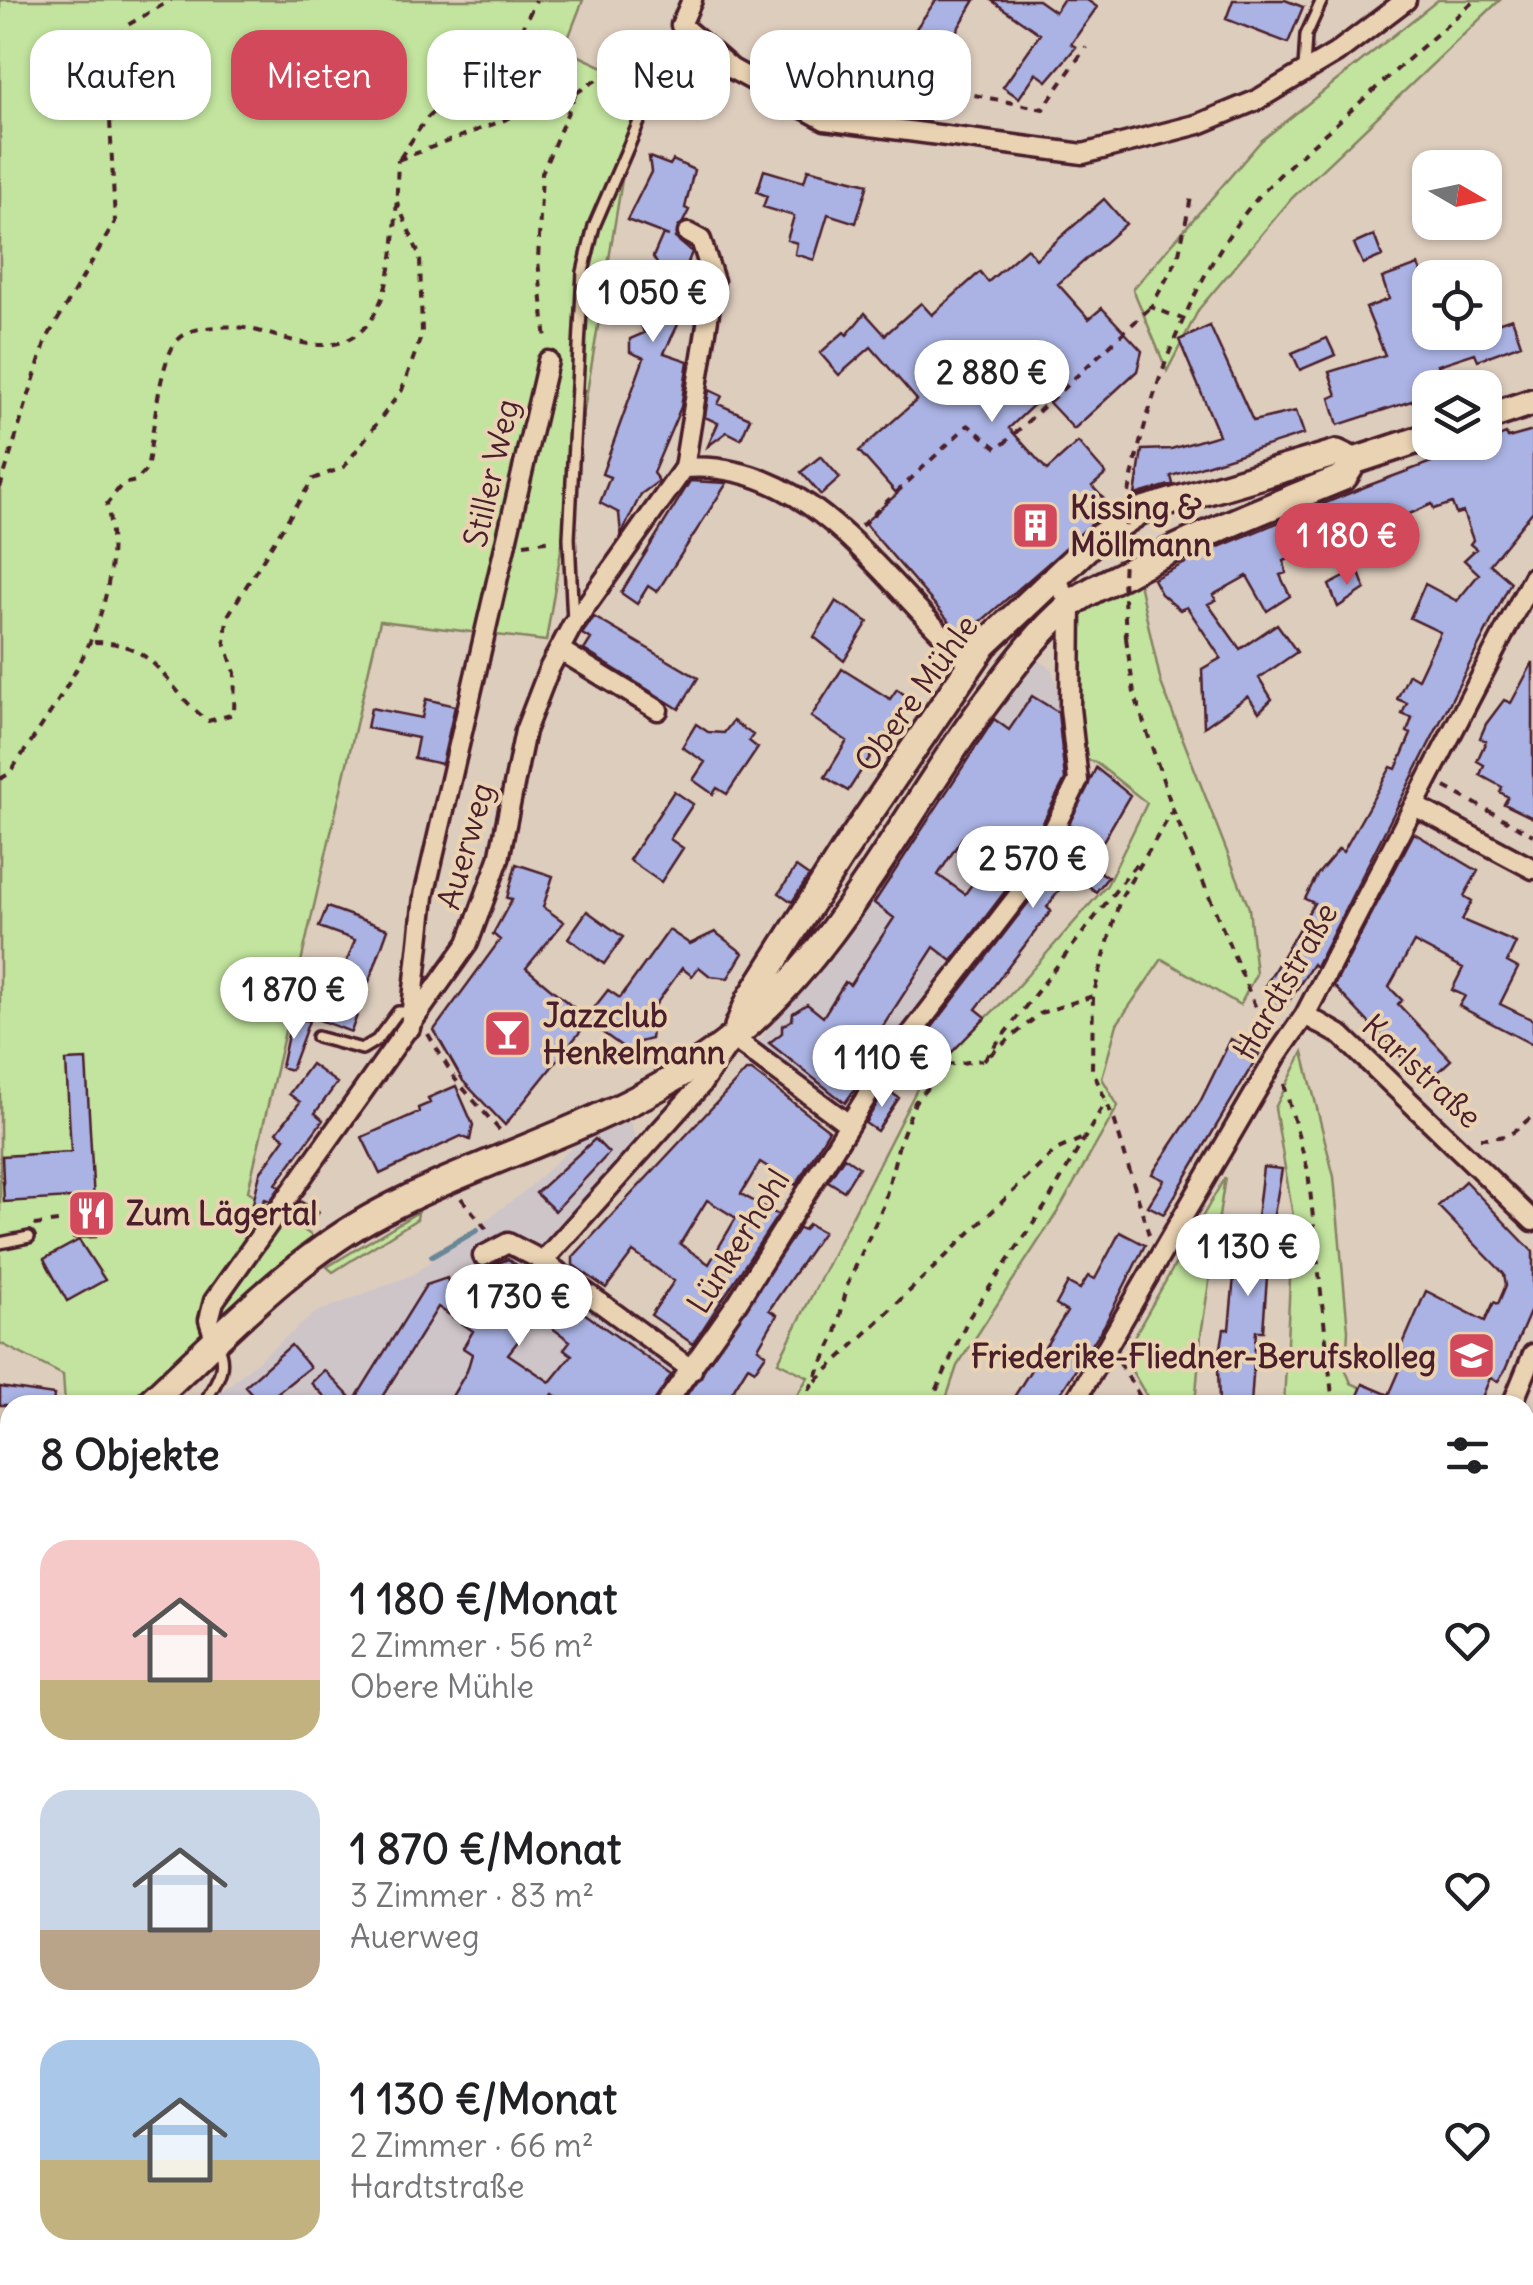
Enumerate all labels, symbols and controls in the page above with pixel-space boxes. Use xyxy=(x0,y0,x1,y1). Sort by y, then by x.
chip: Kaufen xyxy=(30,30,211,120)
chip: Mieten xyxy=(231,30,407,120)
chip: Filter xyxy=(427,30,577,120)
chip: Neu xyxy=(597,30,730,120)
chip: Wohnung xyxy=(750,30,971,120)
north arrow xyxy=(1412,150,1502,240)
map controls xyxy=(1412,150,1502,460)
pin: 1 050 € xyxy=(561,260,745,345)
button: locate xyxy=(1412,260,1502,350)
text: 1 050 € xyxy=(598,272,708,313)
pin: 2 880 € xyxy=(900,340,1084,425)
text: 2 880 € xyxy=(936,352,1048,393)
button: layers xyxy=(1412,370,1502,460)
street label: Stiller Weg xyxy=(454,395,528,551)
place label: Kissing & Möllmann xyxy=(1070,487,1211,565)
building icon: Kissing & Möllmann xyxy=(1009,499,1061,551)
pin: 1 180 € xyxy=(1255,503,1439,588)
text: 1 180 € xyxy=(1297,515,1397,556)
street label: Obere Mühle xyxy=(845,607,987,779)
street label: Auerweg xyxy=(427,778,503,914)
pin: 2 570 € xyxy=(941,826,1125,911)
text: 2 570 € xyxy=(979,838,1087,879)
street label: Hardtstraße xyxy=(1224,895,1346,1067)
pin: 1 870 € xyxy=(202,957,386,1042)
text: 1 870 € xyxy=(242,969,346,1010)
place label: Jazzclub Henkelmann xyxy=(543,995,725,1073)
street label: Karlstraße xyxy=(1354,1005,1490,1137)
bar icon: Jazzclub Henkelmann xyxy=(482,1007,534,1059)
pin: 1 110 € xyxy=(790,1025,974,1110)
text: 1 110 € xyxy=(835,1037,929,1078)
street label: Lünkerhohl xyxy=(678,1161,798,1321)
restaurant icon: Zum Lägertal xyxy=(65,1187,117,1239)
place label: Zum Lägertal xyxy=(126,1193,318,1234)
pin: 1 130 € xyxy=(1156,1214,1340,1299)
text: 1 130 € xyxy=(1198,1226,1298,1267)
pin: 1 730 € xyxy=(427,1264,611,1349)
text: 1 730 € xyxy=(467,1276,571,1317)
school or university icon: Friederike-Fliedner-Berufskolleg xyxy=(1445,1330,1497,1382)
place label: Friederike-Fliedner-Berufskolleg xyxy=(971,1336,1436,1377)
icon: filters xyxy=(1440,1428,1495,1483)
text: 8 Objekte xyxy=(40,1429,220,1481)
text: 1 180 €/Monat xyxy=(350,1573,617,1625)
icon: home xyxy=(120,1580,240,1700)
icon: heart xyxy=(1440,1613,1495,1668)
text: 2 Zimmer · 56 m² xyxy=(350,1625,594,1666)
text: Obere Mühle xyxy=(350,1666,534,1707)
text: 1 870 €/Monat xyxy=(350,1823,621,1875)
icon: home xyxy=(120,1830,240,1950)
icon: heart xyxy=(1440,1863,1495,1918)
text: 3 Zimmer · 83 m² xyxy=(350,1875,594,1916)
text: Auerweg xyxy=(350,1916,480,1957)
text: 1 130 €/Monat xyxy=(350,2073,617,2125)
icon: home xyxy=(120,2080,240,2200)
icon: heart xyxy=(1440,2113,1495,2168)
text: 2 Zimmer · 66 m² xyxy=(350,2125,594,2166)
text: Hardtstraße xyxy=(350,2166,525,2207)

